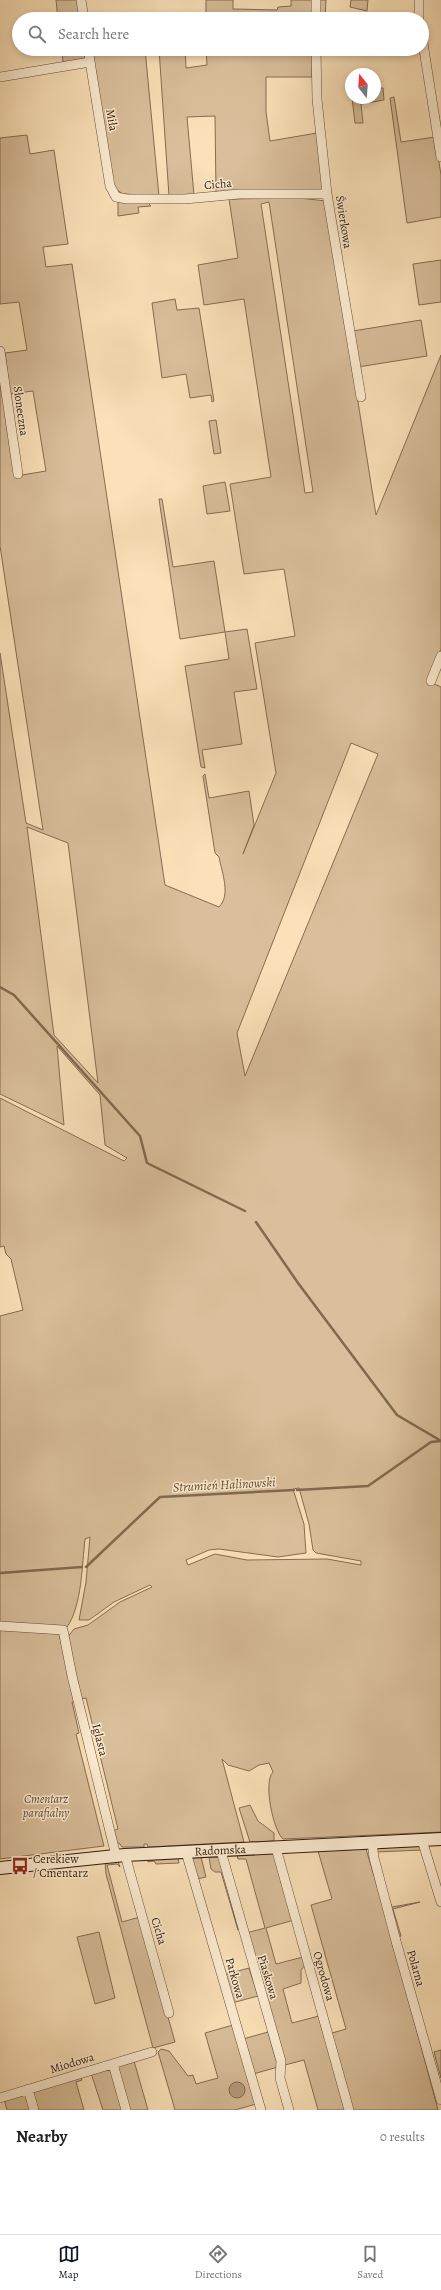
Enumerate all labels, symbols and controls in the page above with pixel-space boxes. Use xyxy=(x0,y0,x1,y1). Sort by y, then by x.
search box xyxy=(12,12,429,56)
icon: search xyxy=(26,23,48,45)
text: Search here xyxy=(58,24,129,44)
north arrow xyxy=(345,68,381,104)
street label: Miła xyxy=(102,108,122,133)
street label: Cicha xyxy=(203,175,233,193)
street label: Świerkowa xyxy=(332,194,356,250)
street label: Słoneczna xyxy=(10,385,32,437)
water label: Strumień Halinowski xyxy=(172,1473,276,1496)
street label: Iglasta xyxy=(88,1722,112,1758)
park label: Cmentarz parafialny xyxy=(22,1791,70,1821)
street label: Radomska xyxy=(194,1841,247,1859)
place label: Cerekiew / Cmentarz xyxy=(33,1851,88,1881)
bus stop icon: Cerekiew / Cmentarz xyxy=(10,1856,30,1876)
street label: Cicha xyxy=(147,1915,171,1947)
street label: Polarna xyxy=(403,1948,429,1989)
street label: Ogrodowa xyxy=(309,1949,339,2003)
street label: Piaskowa xyxy=(254,1953,282,2002)
street label: Parkowa xyxy=(222,1956,249,2001)
street label: Miodowa xyxy=(48,2049,96,2077)
text: Nearby xyxy=(16,2125,67,2148)
text: 0 results xyxy=(380,2128,425,2145)
tab: Map xyxy=(58,2243,80,2282)
tab: Directions xyxy=(195,2243,242,2282)
tab: Saved xyxy=(357,2243,383,2282)

